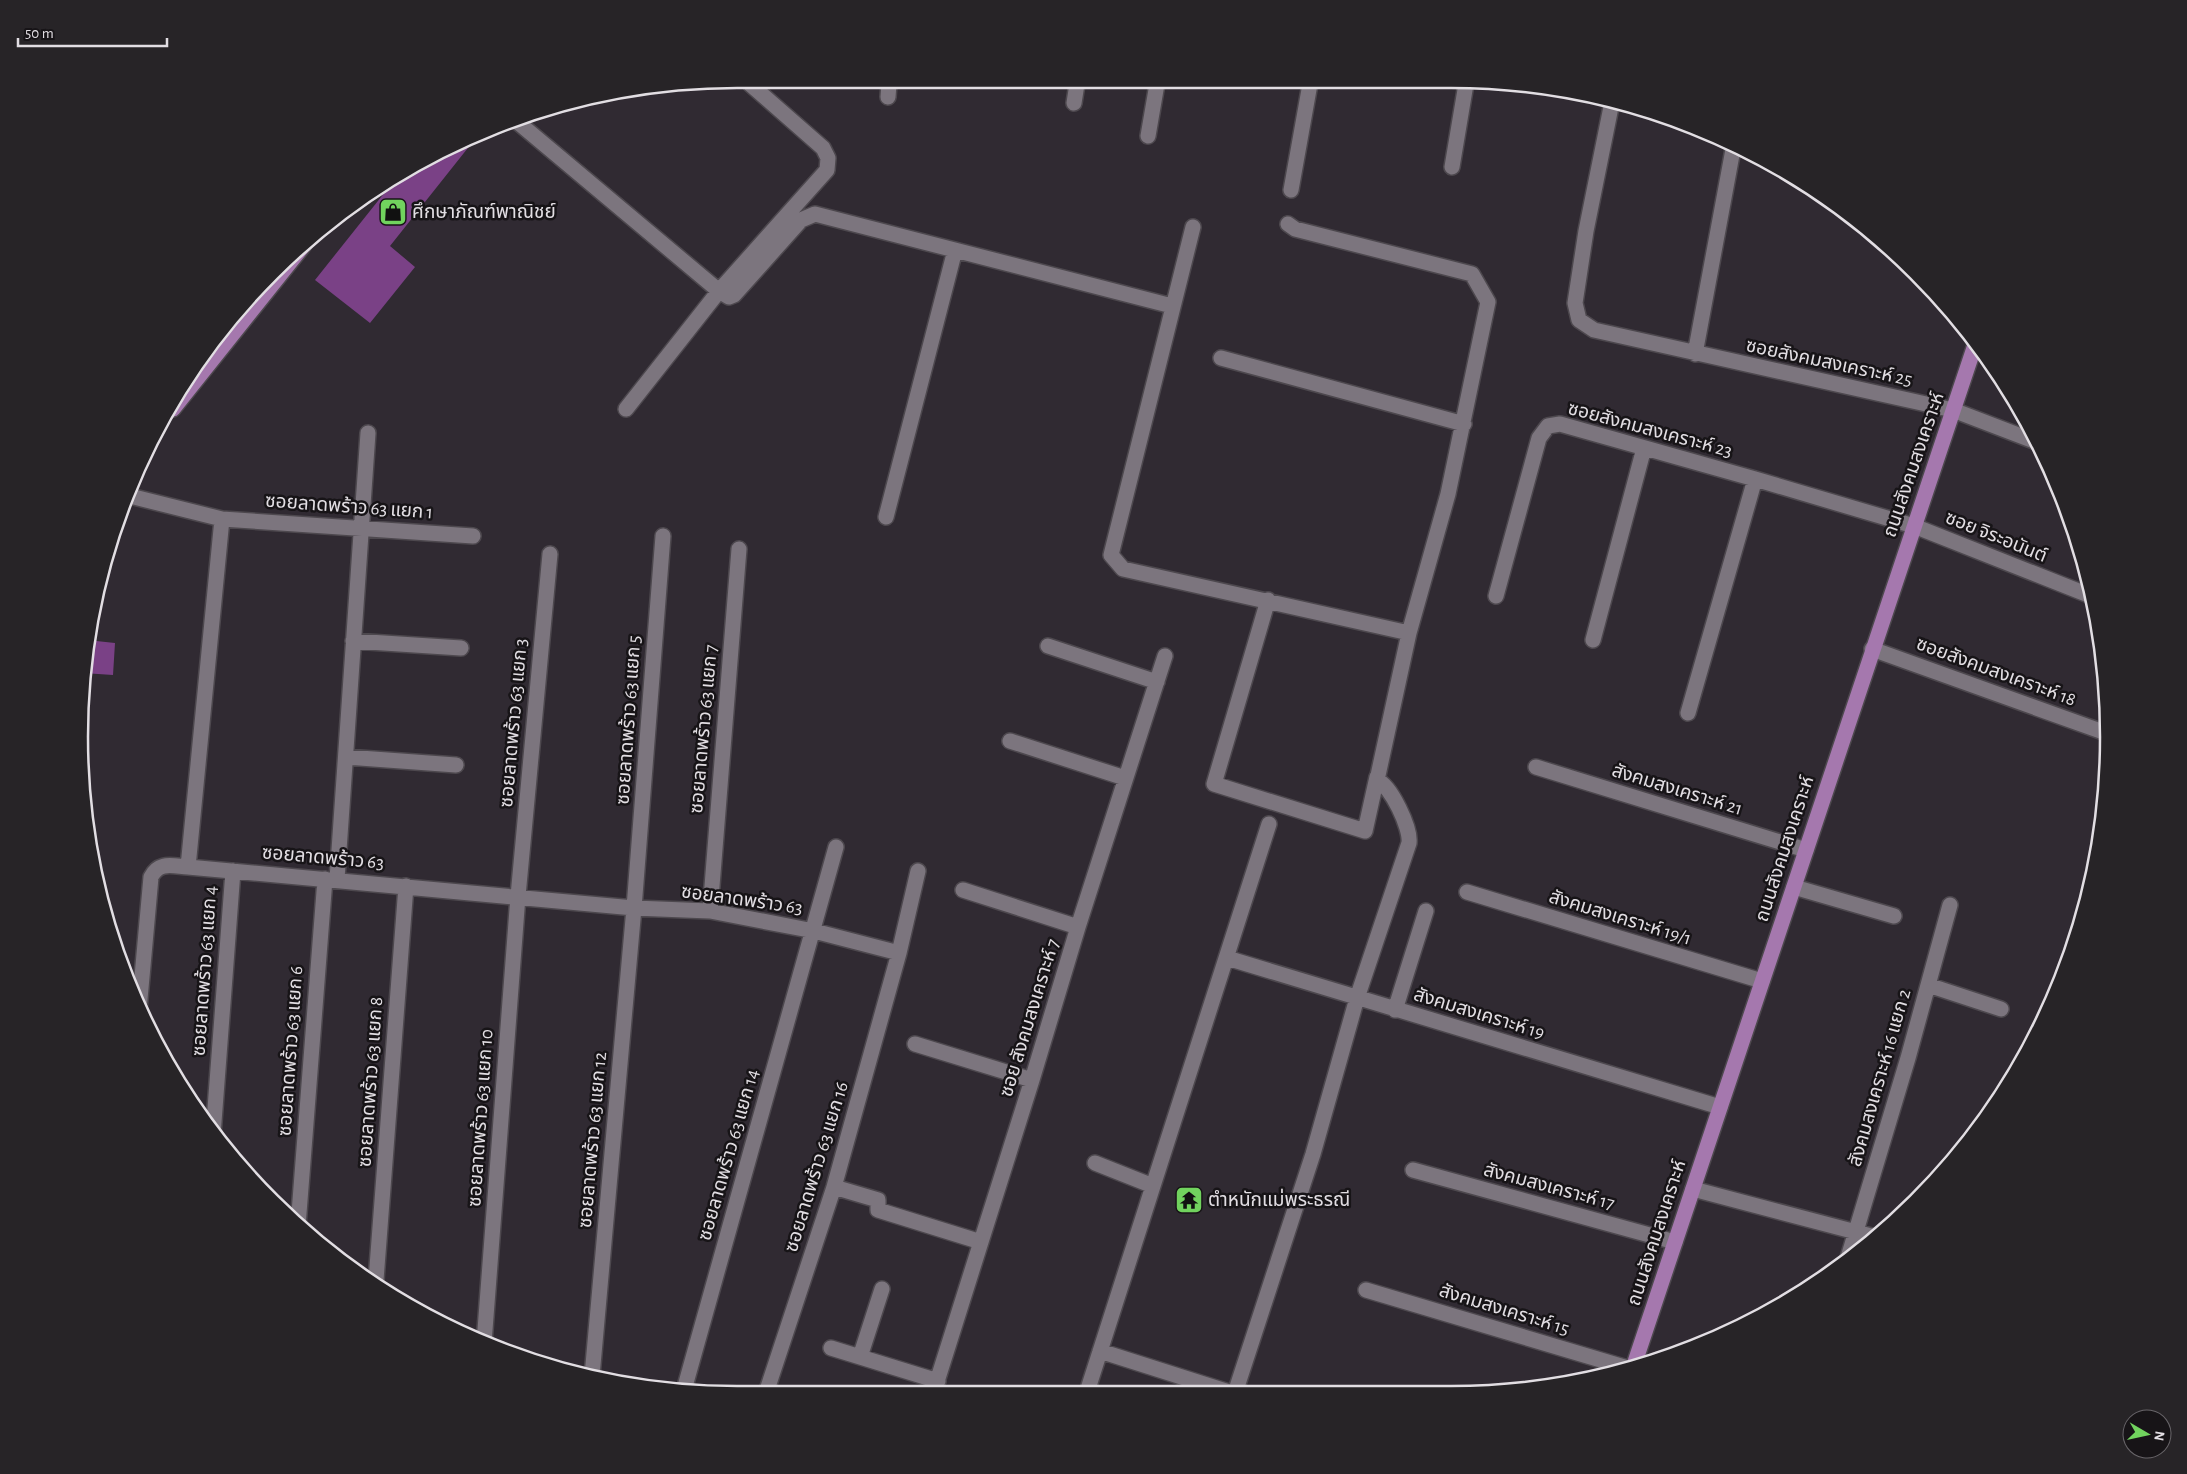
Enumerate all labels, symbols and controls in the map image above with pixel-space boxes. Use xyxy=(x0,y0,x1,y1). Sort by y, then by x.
scale bar xyxy=(18,15,166,47)
text: 50 m xyxy=(25,26,54,41)
shop icon: ศึกษาภัณฑ์พาณิชย์ xyxy=(378,197,408,227)
place label: ศึกษาภัณฑ์พาณิชย์ xyxy=(412,202,556,222)
street label: ซอยสังคมสงเคราะห์ 25 xyxy=(1744,335,1914,390)
street label: ถนนสังคมสงเคราะห์ xyxy=(1879,389,1948,540)
street label: ซอยสังคมสงเคราะห์ 23 xyxy=(1566,398,1735,461)
street label: ซอยลาดพร้าว 63 แยก 1 xyxy=(264,489,434,522)
street label: ซอย จิระอนันต์ xyxy=(1942,507,2050,566)
street label: ซอยสังคมสงเคราะห์ 18 xyxy=(1914,633,2079,710)
street label: ซอยลาดพร้าว 63 แยก 5 xyxy=(611,634,644,805)
street label: ซอยลาดพร้าว 63 แยก 3 xyxy=(494,637,531,808)
street label: ซอยลาดพร้าว 63 แยก 7 xyxy=(684,643,721,814)
street label: สังคมสงเคราะห์ 21 xyxy=(1609,760,1745,819)
street label: ถนนสังคมสงเคราะห์ xyxy=(1752,773,1818,924)
street label: ซอยลาดพร้าว 63 xyxy=(261,840,385,873)
street label: ซอยลาดพร้าว 63 xyxy=(680,879,804,918)
street label: ซอยลาดพร้าว 63 แยก 4 xyxy=(187,885,220,1057)
street label: สังคมสงเคราะห์ 19/1 xyxy=(1547,886,1694,949)
street label: ซอย สังคมสงเคราะห์ 7 xyxy=(996,936,1063,1099)
street label: ซอยลาดพร้าว 63 แยก 6 xyxy=(273,965,306,1137)
street label: สังคมสงเคราะห์ 19 xyxy=(1411,984,1547,1043)
street label: สังคมสงเคราะห์ 16 แยก 2 xyxy=(1845,987,1915,1169)
street label: ซอยลาดพร้าว 63 แยก 8 xyxy=(353,996,386,1168)
street label: ซอยลาดพร้าว 63 แยก 10 xyxy=(462,1028,497,1208)
street label: ซอยลาดพร้าว 63 แยก 12 xyxy=(573,1050,610,1229)
street label: ซอยลาดพร้าว 63 แยก 14 xyxy=(693,1066,763,1243)
street label: ซอยลาดพร้าว 63 แยก 16 xyxy=(779,1079,852,1254)
street label: ถนนสังคมสงเคราะห์ xyxy=(1624,1157,1690,1308)
street label: สังคมสงเคราะห์ 17 xyxy=(1481,1159,1617,1214)
temple icon: ตำหนักแม่พระธรณี xyxy=(1174,1185,1204,1215)
place label: ตำหนักแม่พระธรณี xyxy=(1208,1188,1350,1210)
street label: สังคมสงเคราะห์ 15 xyxy=(1437,1280,1572,1339)
north arrow xyxy=(2122,1409,2172,1459)
text: N xyxy=(2151,1430,2167,1442)

